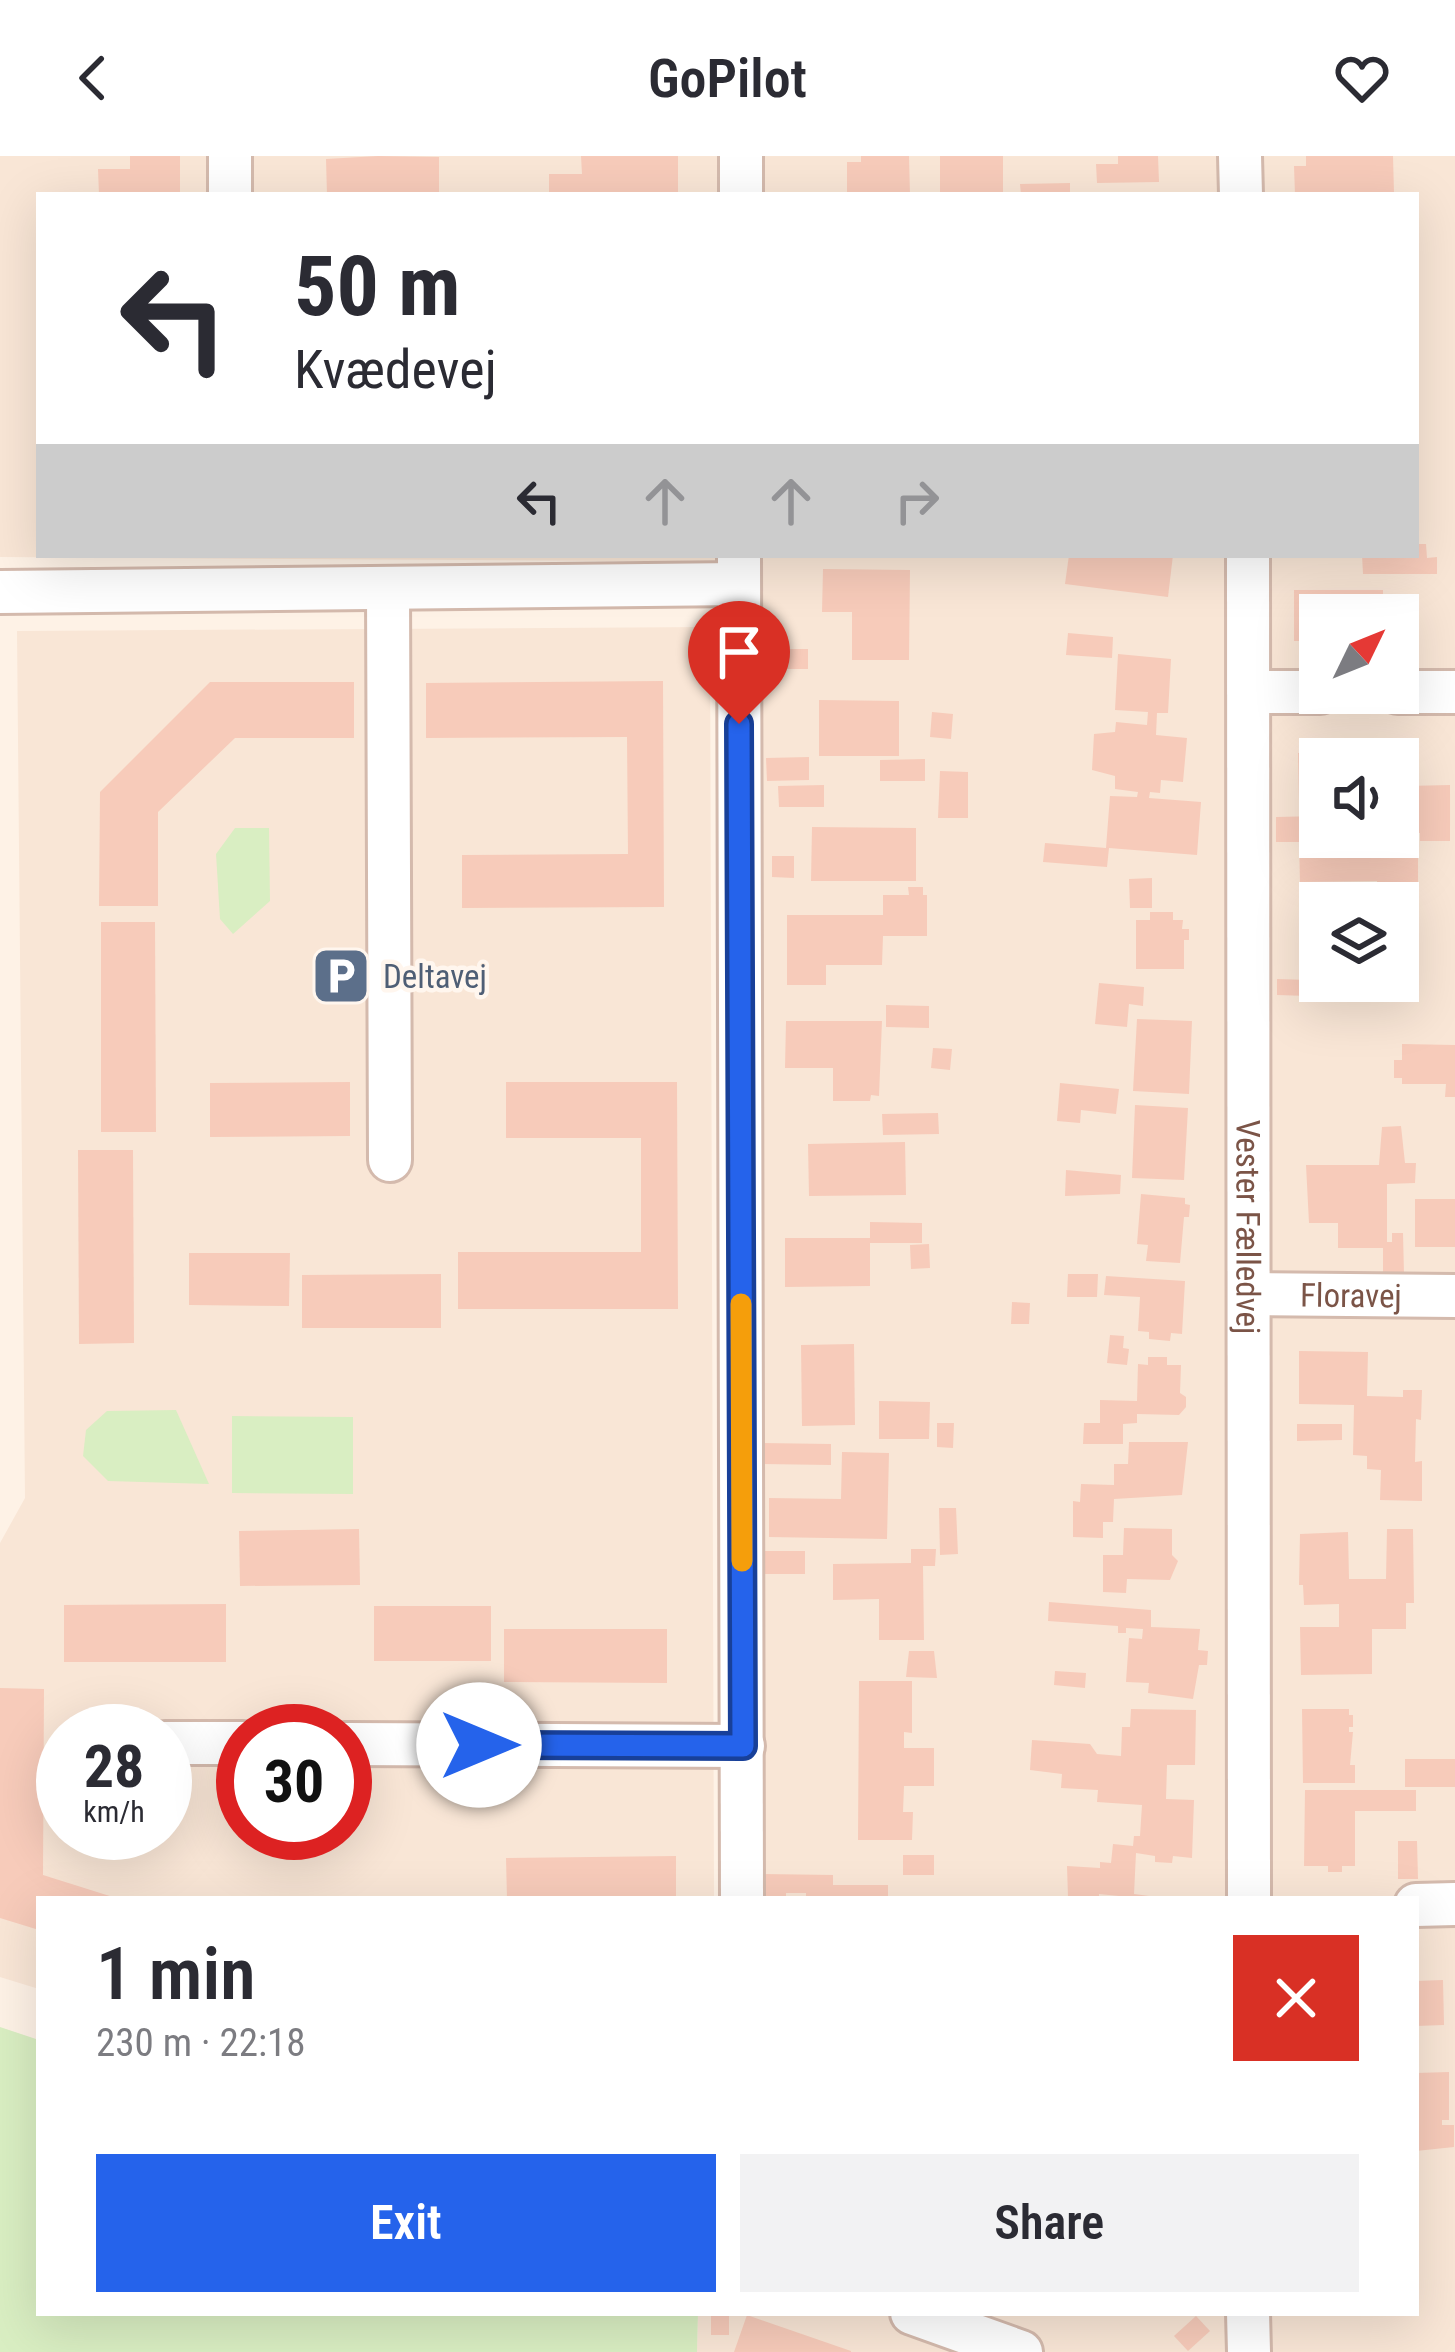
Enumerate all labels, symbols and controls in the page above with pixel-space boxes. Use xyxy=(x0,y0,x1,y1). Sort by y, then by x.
icon: back xyxy=(60,45,126,111)
icon: heart xyxy=(1329,45,1395,111)
text: GoPilot xyxy=(648,47,807,110)
text: 50 m xyxy=(294,237,461,336)
icon: left xyxy=(96,240,252,396)
text: Kvædevej xyxy=(294,338,497,401)
icon: left xyxy=(506,468,572,534)
icon: ahead xyxy=(632,468,698,534)
icon: ahead xyxy=(758,468,824,534)
icon: right xyxy=(884,468,950,534)
north arrow xyxy=(1299,594,1419,714)
map controls xyxy=(1299,594,1419,1002)
pin xyxy=(688,601,790,724)
icon: arrive xyxy=(706,619,772,685)
button: sound xyxy=(1299,738,1419,858)
button: layers xyxy=(1299,882,1419,1002)
parking icon: Deltavej xyxy=(310,945,372,1007)
place label: Deltavej xyxy=(383,957,487,996)
street label: Vester Fælledvej xyxy=(1229,1120,1268,1334)
street label: Floravej xyxy=(1300,1275,1402,1315)
position arrow xyxy=(416,1682,542,1808)
speed limit sign: 30 xyxy=(216,1704,372,1860)
text: 28 xyxy=(84,1731,144,1802)
text: km/h xyxy=(83,1794,145,1829)
text: 1 min xyxy=(96,1932,255,2017)
button: close xyxy=(1233,1935,1359,2061)
text: 230 m · 22:18 xyxy=(96,2020,306,2066)
button: Exit xyxy=(96,2154,716,2292)
button: Share xyxy=(740,2154,1359,2292)

